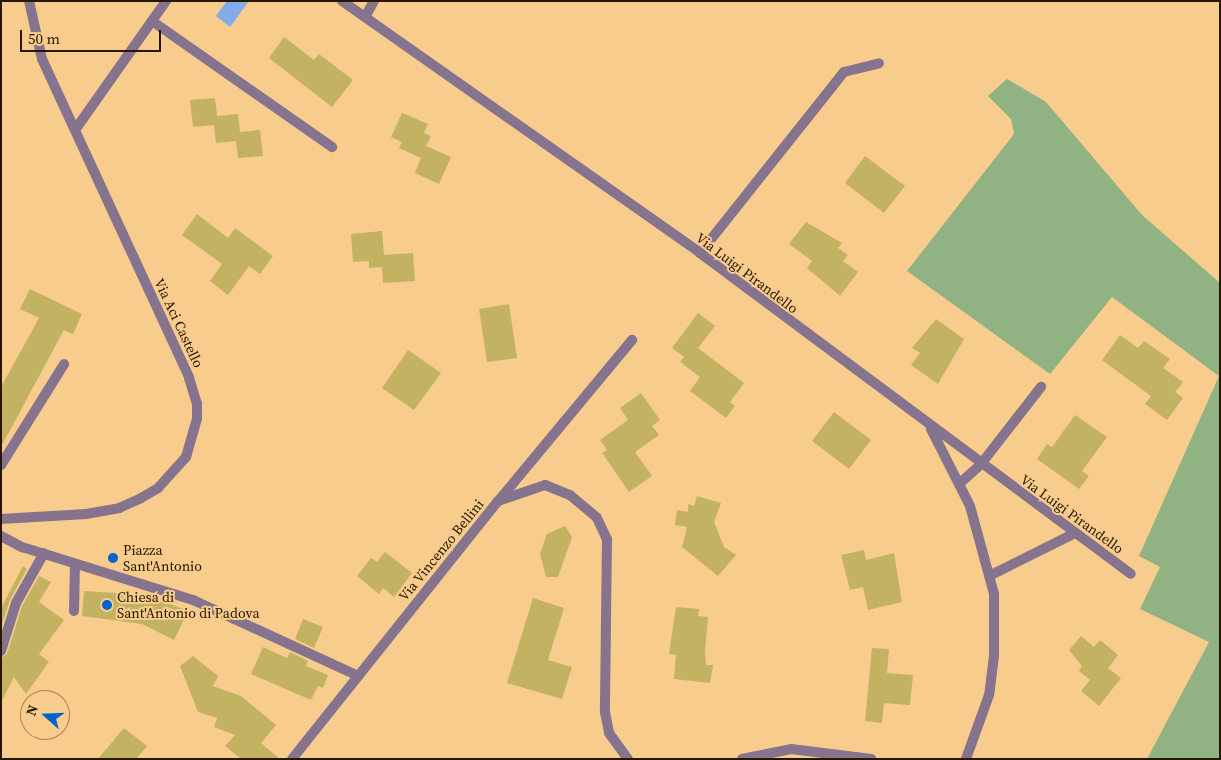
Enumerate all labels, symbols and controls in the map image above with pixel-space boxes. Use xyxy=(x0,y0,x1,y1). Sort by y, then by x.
scale bar xyxy=(22,20,164,52)
text: 50 m xyxy=(28,28,60,49)
street label: Via Luigi Pirandello xyxy=(693,229,801,317)
street label: Via Aci Castello xyxy=(151,276,207,370)
street label: Via Luigi Pirandello xyxy=(1017,471,1127,557)
street label: Via Vincenzo Bellini xyxy=(395,496,487,604)
place label: Piazza Sant'Antonio xyxy=(123,542,202,574)
marker: Piazza Sant'Antonio xyxy=(107,552,119,564)
place label: Chiesa di Sant'Antonio di Padova xyxy=(117,589,260,622)
marker: Chiesa di Sant'Antonio di Padova xyxy=(101,599,113,611)
north arrow xyxy=(20,690,70,740)
text: N xyxy=(21,702,43,718)

